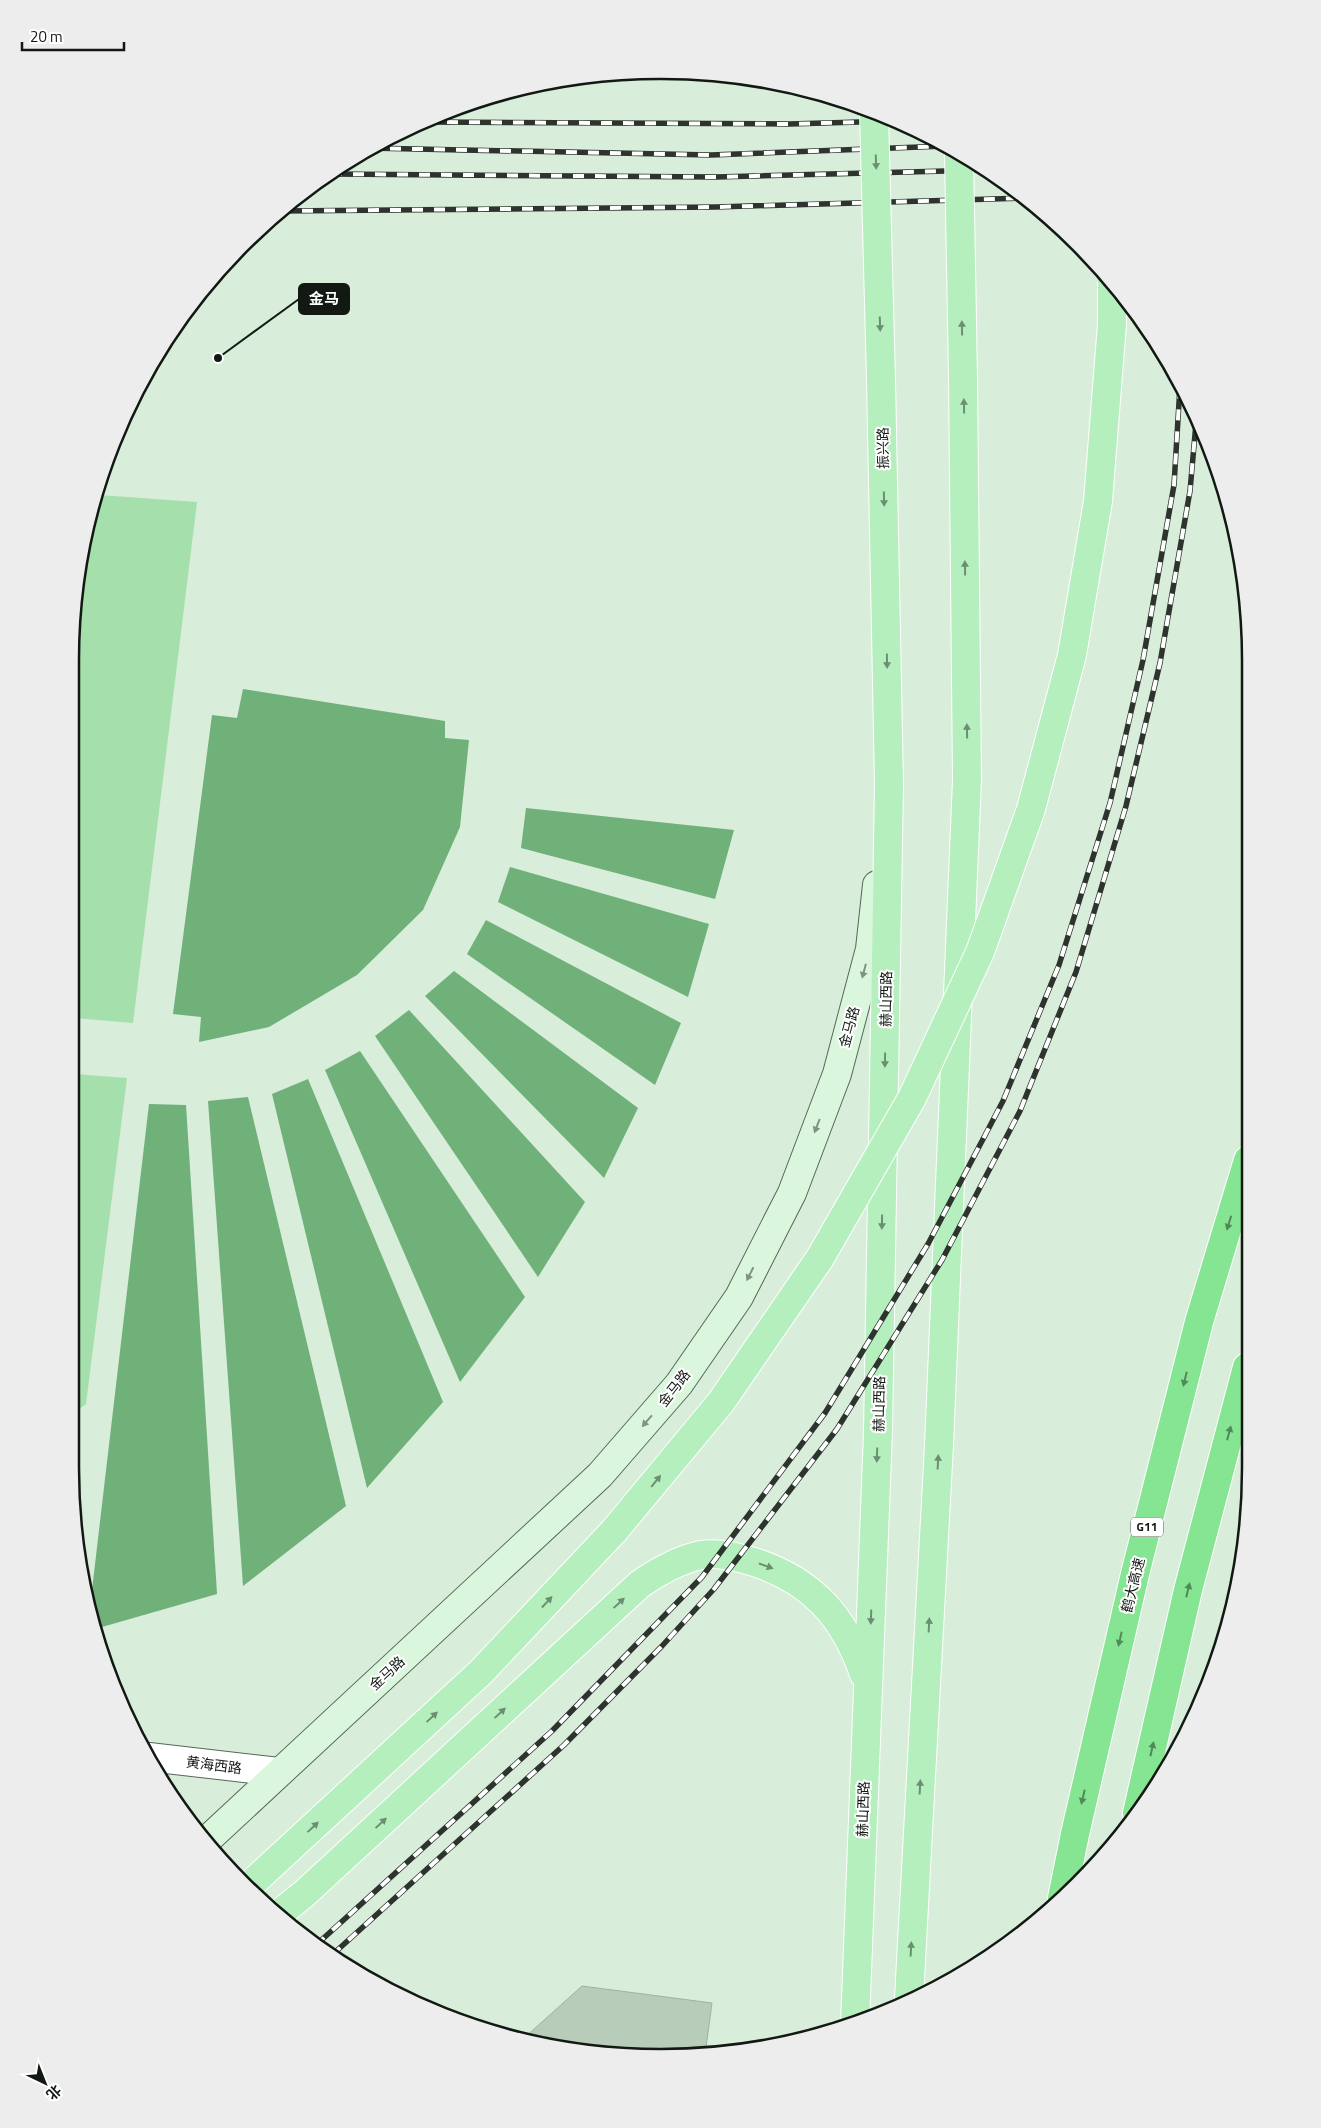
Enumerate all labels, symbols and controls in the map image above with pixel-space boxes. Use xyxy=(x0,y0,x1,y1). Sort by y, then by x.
scale bar xyxy=(22,20,125,52)
text: 20 m xyxy=(30,25,63,48)
one-way arrow xyxy=(872,154,880,170)
callout: 金马 xyxy=(299,284,349,314)
text: 金马 xyxy=(309,287,339,310)
one-way arrow xyxy=(876,317,884,333)
one-way arrow xyxy=(958,320,966,336)
one-way arrow xyxy=(960,398,968,414)
street label: 振兴路 xyxy=(872,427,893,469)
one-way arrow xyxy=(880,491,888,507)
one-way arrow xyxy=(961,560,969,576)
one-way arrow xyxy=(883,654,891,670)
one-way arrow xyxy=(963,723,971,739)
one-way arrow xyxy=(860,963,868,978)
street label: 赫山西路 xyxy=(875,971,896,1027)
street label: 金马路 xyxy=(833,1004,864,1050)
one-way arrow xyxy=(881,1052,889,1068)
one-way arrow xyxy=(813,1119,821,1134)
one-way arrow xyxy=(878,1215,886,1231)
one-way arrow xyxy=(1224,1216,1232,1231)
one-way arrow xyxy=(746,1267,754,1281)
street label: 金马路 xyxy=(652,1365,695,1411)
one-way arrow xyxy=(1181,1372,1189,1387)
street label: 赫山西路 xyxy=(868,1376,889,1432)
one-way arrow xyxy=(642,1414,653,1427)
one-way arrow xyxy=(1226,1426,1234,1441)
one-way arrow xyxy=(873,1447,881,1463)
one-way arrow xyxy=(934,1454,942,1470)
one-way arrow xyxy=(650,1475,661,1488)
road number: G11 xyxy=(1131,1518,1163,1536)
street label: 鹤大高速 xyxy=(1116,1555,1149,1615)
one-way arrow xyxy=(758,1563,773,1570)
one-way arrow xyxy=(1184,1583,1192,1598)
one-way arrow xyxy=(541,1597,553,1609)
one-way arrow xyxy=(613,1597,625,1609)
one-way arrow xyxy=(867,1610,875,1626)
one-way arrow xyxy=(926,1616,934,1632)
one-way arrow xyxy=(1116,1631,1124,1647)
street label: 金马路 xyxy=(364,1651,409,1695)
one-way arrow xyxy=(493,1707,505,1719)
one-way arrow xyxy=(426,1711,438,1723)
one-way arrow xyxy=(1148,1741,1156,1756)
street label: 黄海西路 xyxy=(185,1751,243,1778)
one-way arrow xyxy=(917,1779,925,1795)
street label: 赫山西路 xyxy=(851,1781,874,1837)
one-way arrow xyxy=(1079,1790,1087,1805)
one-way arrow xyxy=(374,1817,386,1829)
one-way arrow xyxy=(307,1821,319,1833)
one-way arrow xyxy=(908,1941,916,1957)
north arrow xyxy=(20,2058,70,2108)
text: 北 xyxy=(42,2080,66,2105)

